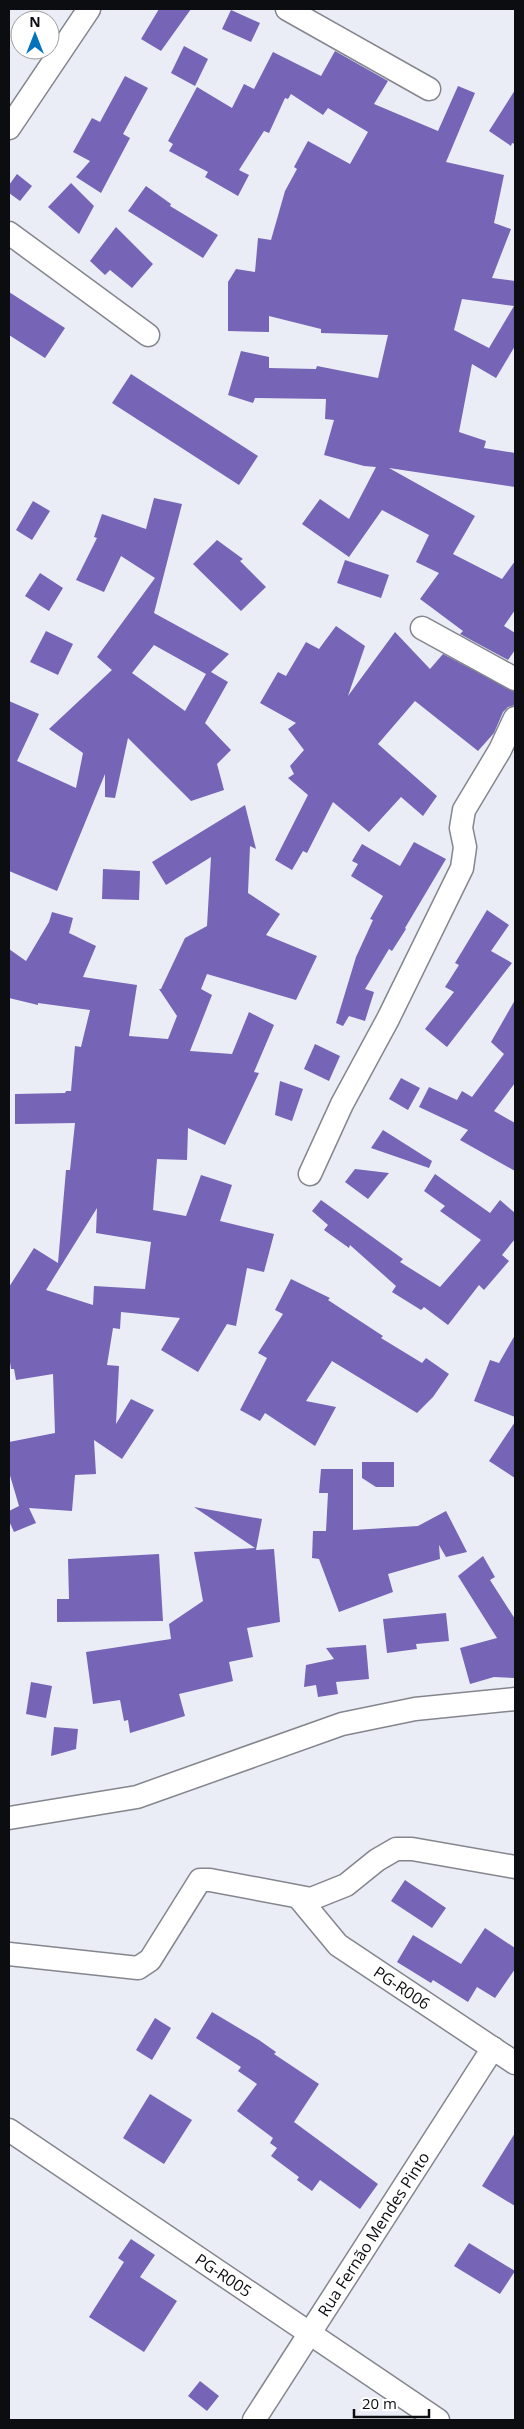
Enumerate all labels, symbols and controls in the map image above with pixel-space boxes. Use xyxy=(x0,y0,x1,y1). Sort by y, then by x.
north arrow xyxy=(10,10,60,60)
text: N xyxy=(29,12,41,31)
street label: PG-R006 xyxy=(369,1961,435,2015)
street label: Rua Fernão Mendes Pinto xyxy=(312,2148,434,2321)
street label: PG-R005 xyxy=(191,2248,256,2302)
scale bar xyxy=(354,2386,429,2418)
text: 20 m xyxy=(362,2393,397,2413)

